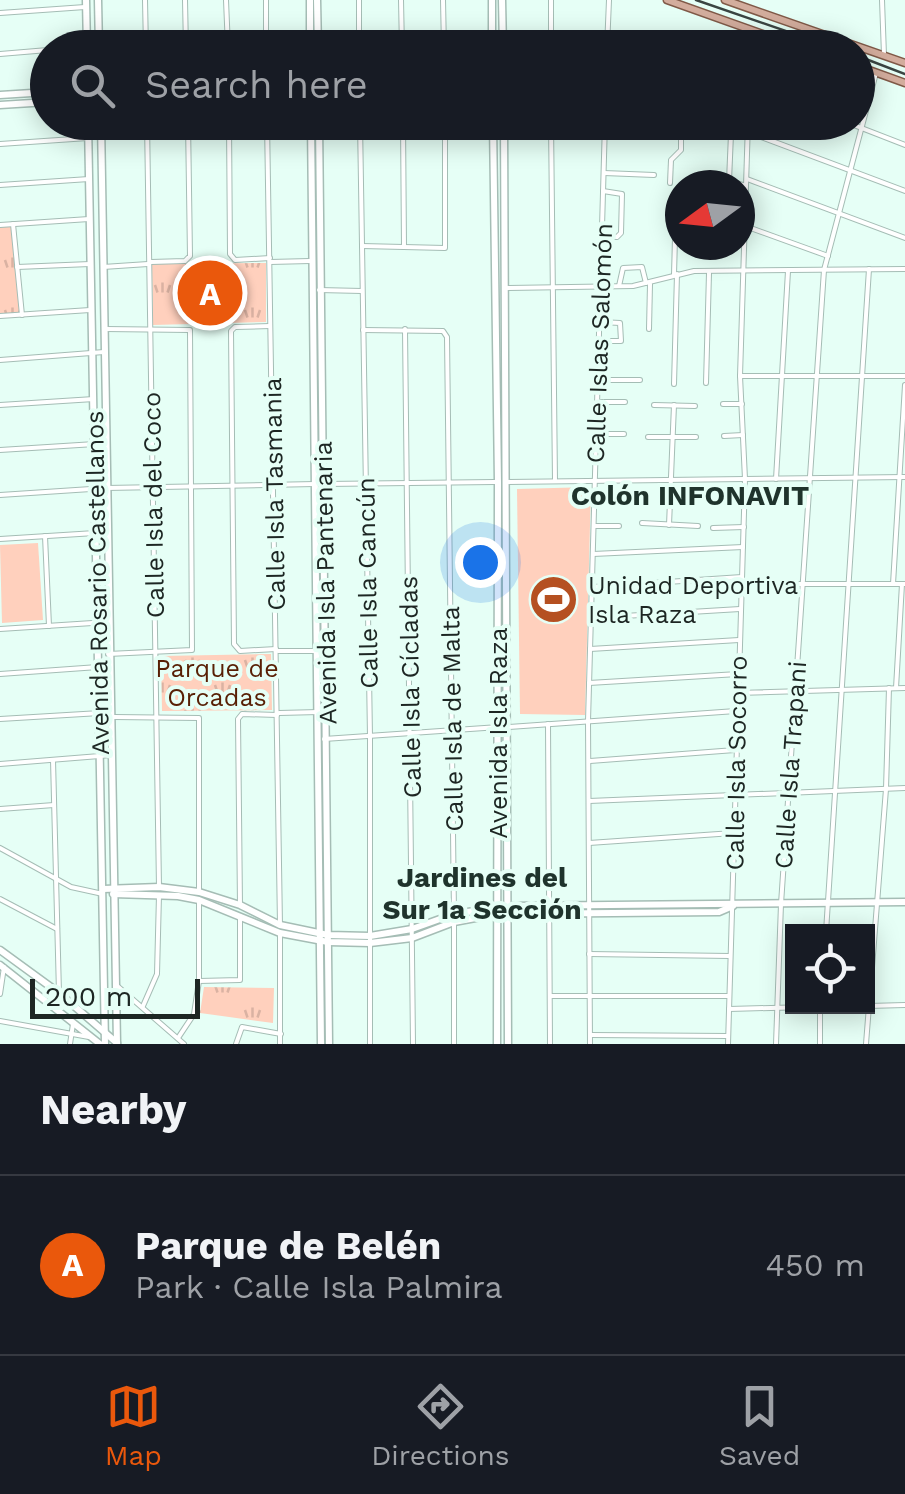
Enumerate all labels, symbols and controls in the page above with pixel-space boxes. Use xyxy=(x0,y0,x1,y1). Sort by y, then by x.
search box xyxy=(30,30,875,140)
icon: search xyxy=(65,58,120,113)
text: Search here xyxy=(145,63,368,107)
north arrow xyxy=(665,170,755,260)
street label: Calle Islas Salomón xyxy=(581,222,618,464)
pin: A xyxy=(178,256,242,330)
street label: Calle Isla Tasmania xyxy=(258,377,291,611)
street label: Calle Isla del Coco xyxy=(137,392,170,618)
street label: Avenida Rosario Castellanos xyxy=(80,411,115,755)
street label: Avenida Isla Pantenaria xyxy=(309,441,342,725)
street label: Calle Isla Cancún xyxy=(351,477,384,689)
district label: Colón INFONAVIT xyxy=(571,479,809,512)
your location xyxy=(455,537,506,588)
place label: Unidad Deportiva Isla Raza xyxy=(588,571,798,629)
sports icon: Unidad Deportiva Isla Raza xyxy=(527,573,579,625)
street label: Calle Isla Cícladas xyxy=(394,576,427,798)
street label: Calle Isla de Malta xyxy=(436,606,469,832)
street label: Avenida Isla Raza xyxy=(484,627,513,839)
park label: Parque de Orcadas xyxy=(155,654,279,712)
street label: Calle Isla Socorro xyxy=(720,655,753,871)
street label: Calle Isla Trapani xyxy=(769,660,812,870)
district label: Jardines del Sur 1a Sección xyxy=(382,861,582,926)
map controls xyxy=(785,924,875,1014)
button: locate xyxy=(785,924,875,1014)
scale bar xyxy=(30,974,200,1018)
text: 200 m xyxy=(45,980,132,1013)
text: Nearby xyxy=(40,1085,187,1134)
text: Parque de Belén xyxy=(135,1224,441,1268)
text: A xyxy=(62,1246,83,1284)
text: 450 m xyxy=(766,1246,865,1284)
text: Park · Calle Isla Palmira xyxy=(135,1268,503,1306)
tab: Map xyxy=(105,1379,162,1472)
tab: Directions xyxy=(371,1379,510,1472)
tab: Saved xyxy=(719,1379,800,1472)

